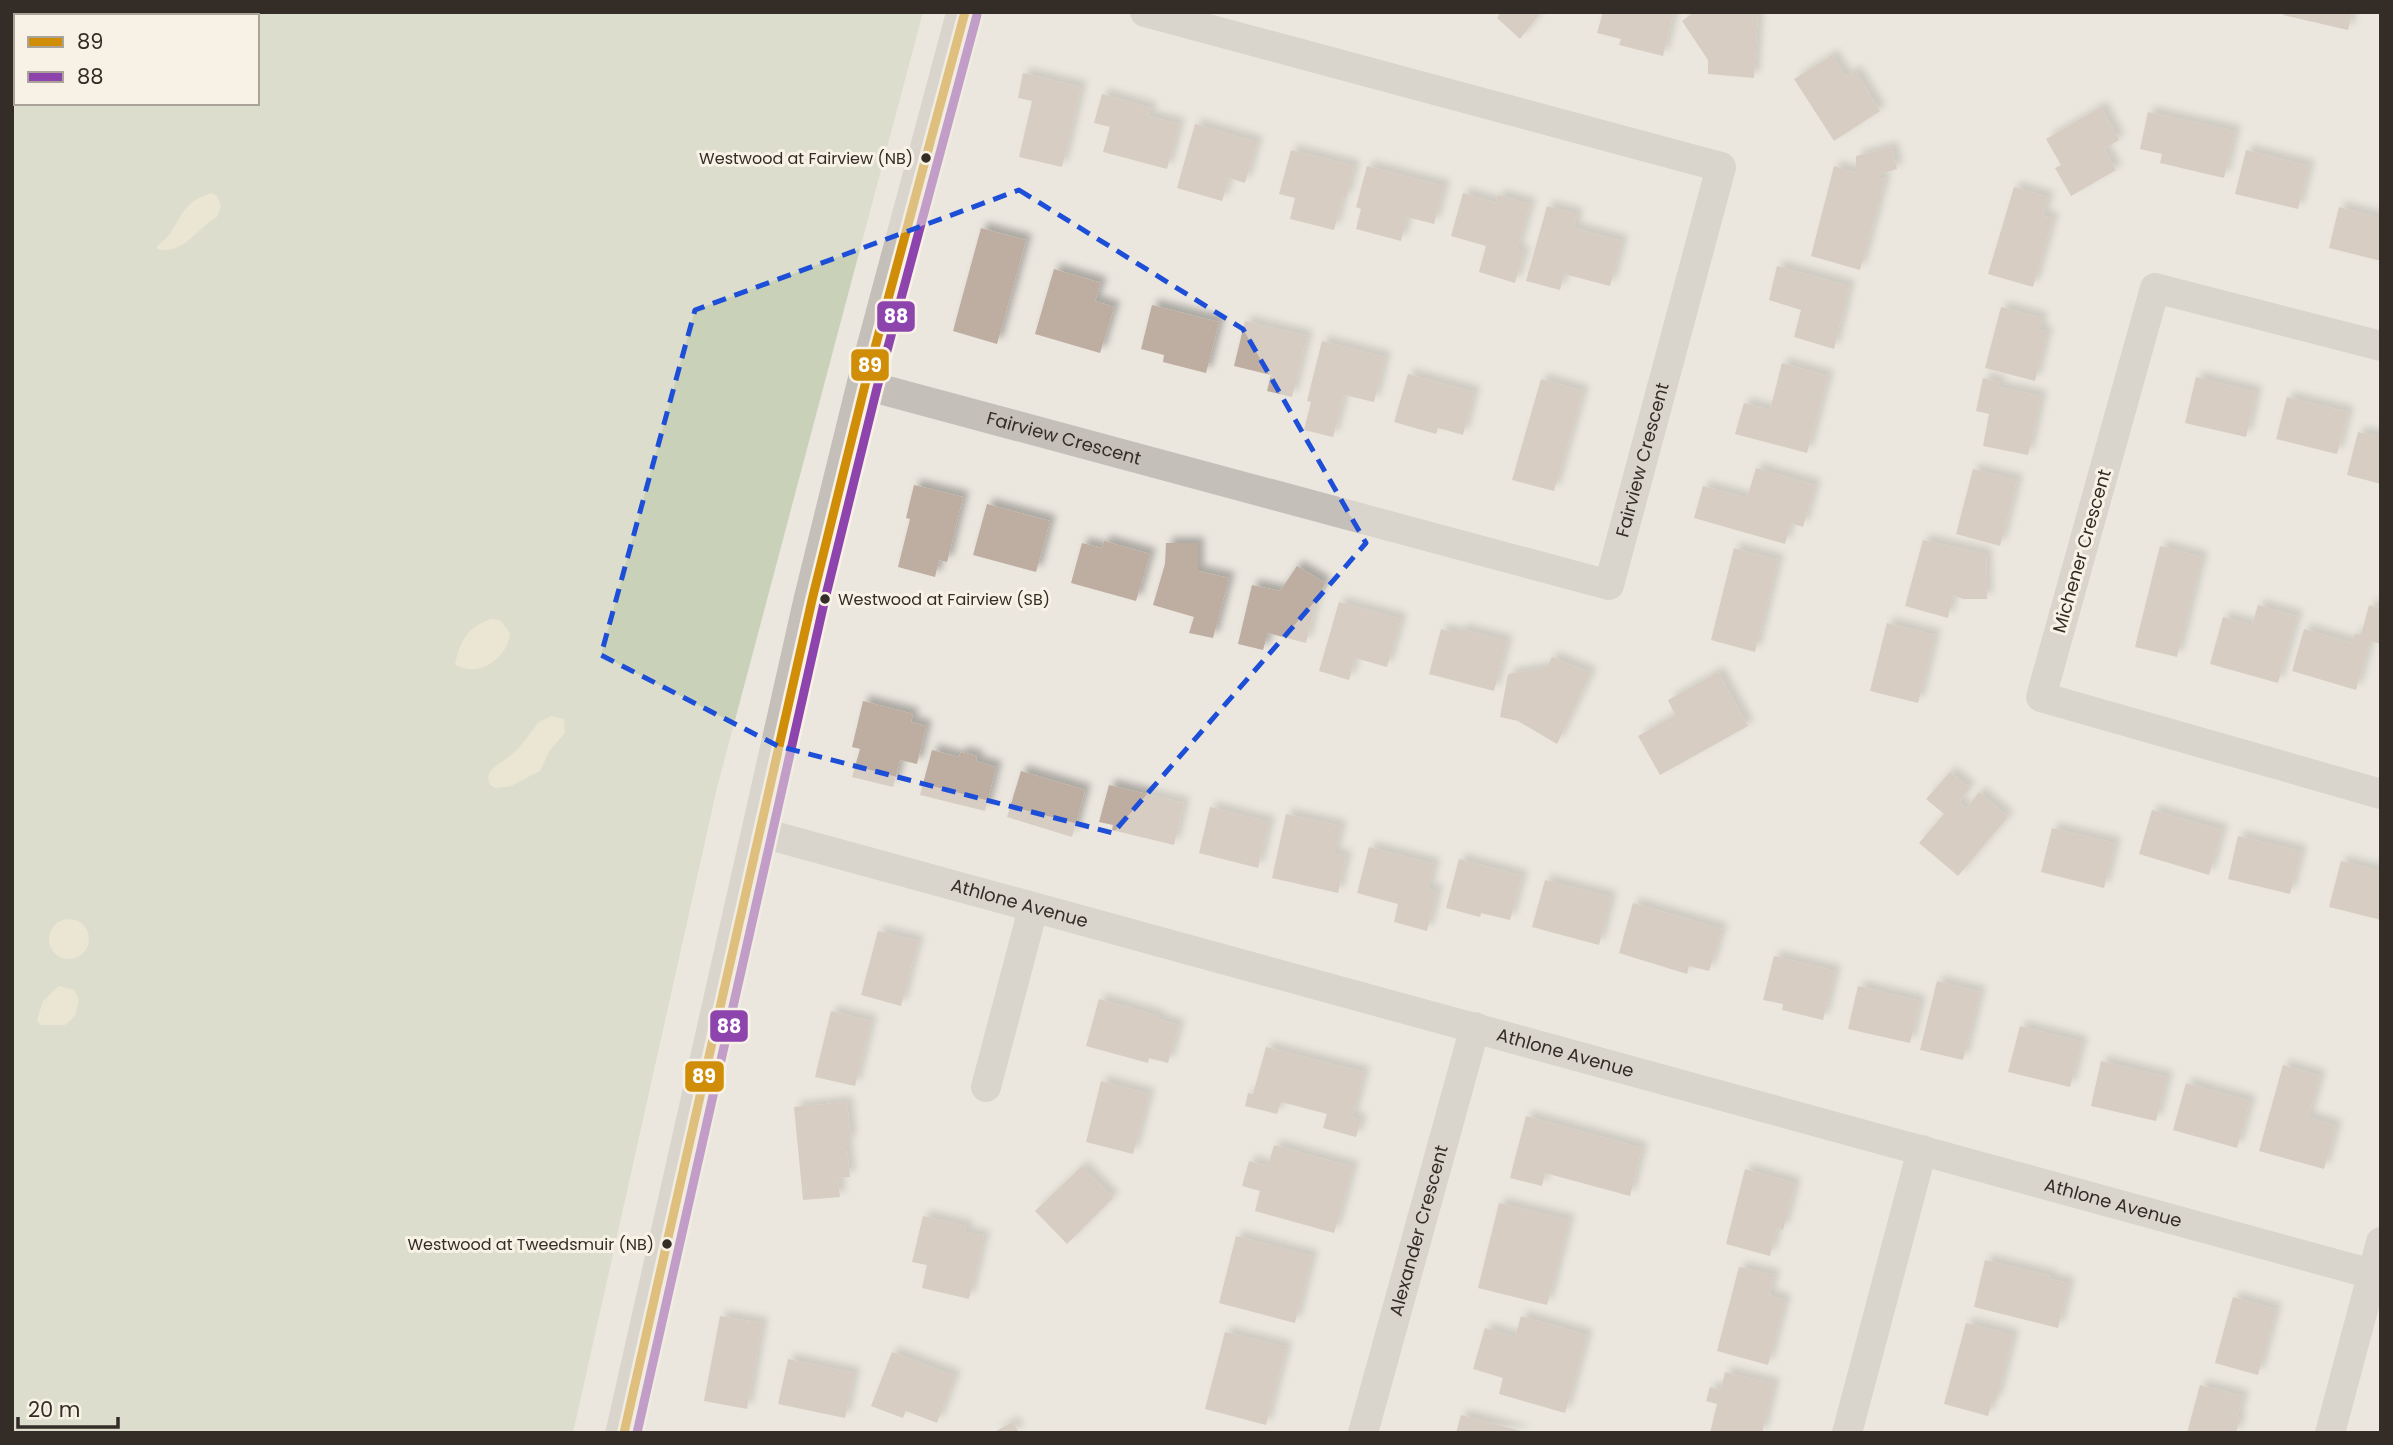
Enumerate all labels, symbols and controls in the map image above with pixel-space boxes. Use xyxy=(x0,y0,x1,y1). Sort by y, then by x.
legend xyxy=(14,14,259,105)
text: 89 xyxy=(77,27,103,56)
text: 88 xyxy=(77,62,104,91)
place label: Westwood at Fairview (NB) xyxy=(699,147,913,170)
marker: Westwood at Fairview (NB) xyxy=(919,151,933,165)
line badge: 88 xyxy=(876,300,916,333)
text: 88 xyxy=(884,303,908,330)
line badge: 89 xyxy=(850,348,890,382)
text: 89 xyxy=(858,352,882,379)
street label: Fairview Crescent xyxy=(1609,380,1675,540)
street label: Fairview Crescent xyxy=(984,405,1144,471)
street label: Michener Crescent xyxy=(2046,466,2117,636)
place label: Westwood at Fairview (SB) xyxy=(838,588,1050,611)
marker: Westwood at Fairview (SB) xyxy=(818,592,832,606)
street label: Athlone Avenue xyxy=(948,872,1091,934)
line badge: 88 xyxy=(709,1009,749,1043)
text: 88 xyxy=(717,1013,741,1040)
street label: Athlone Avenue xyxy=(1494,1022,1637,1083)
line badge: 89 xyxy=(684,1060,725,1093)
text: 89 xyxy=(692,1063,716,1090)
street label: Alexander Crescent xyxy=(1383,1142,1454,1319)
street label: Athlone Avenue xyxy=(2042,1172,2185,1233)
place label: Westwood at Tweedsmuir (NB) xyxy=(407,1233,654,1256)
marker: Westwood at Tweedsmuir (NB) xyxy=(660,1237,674,1251)
scale bar xyxy=(18,1386,117,1430)
text: 20 m xyxy=(28,1395,81,1424)

